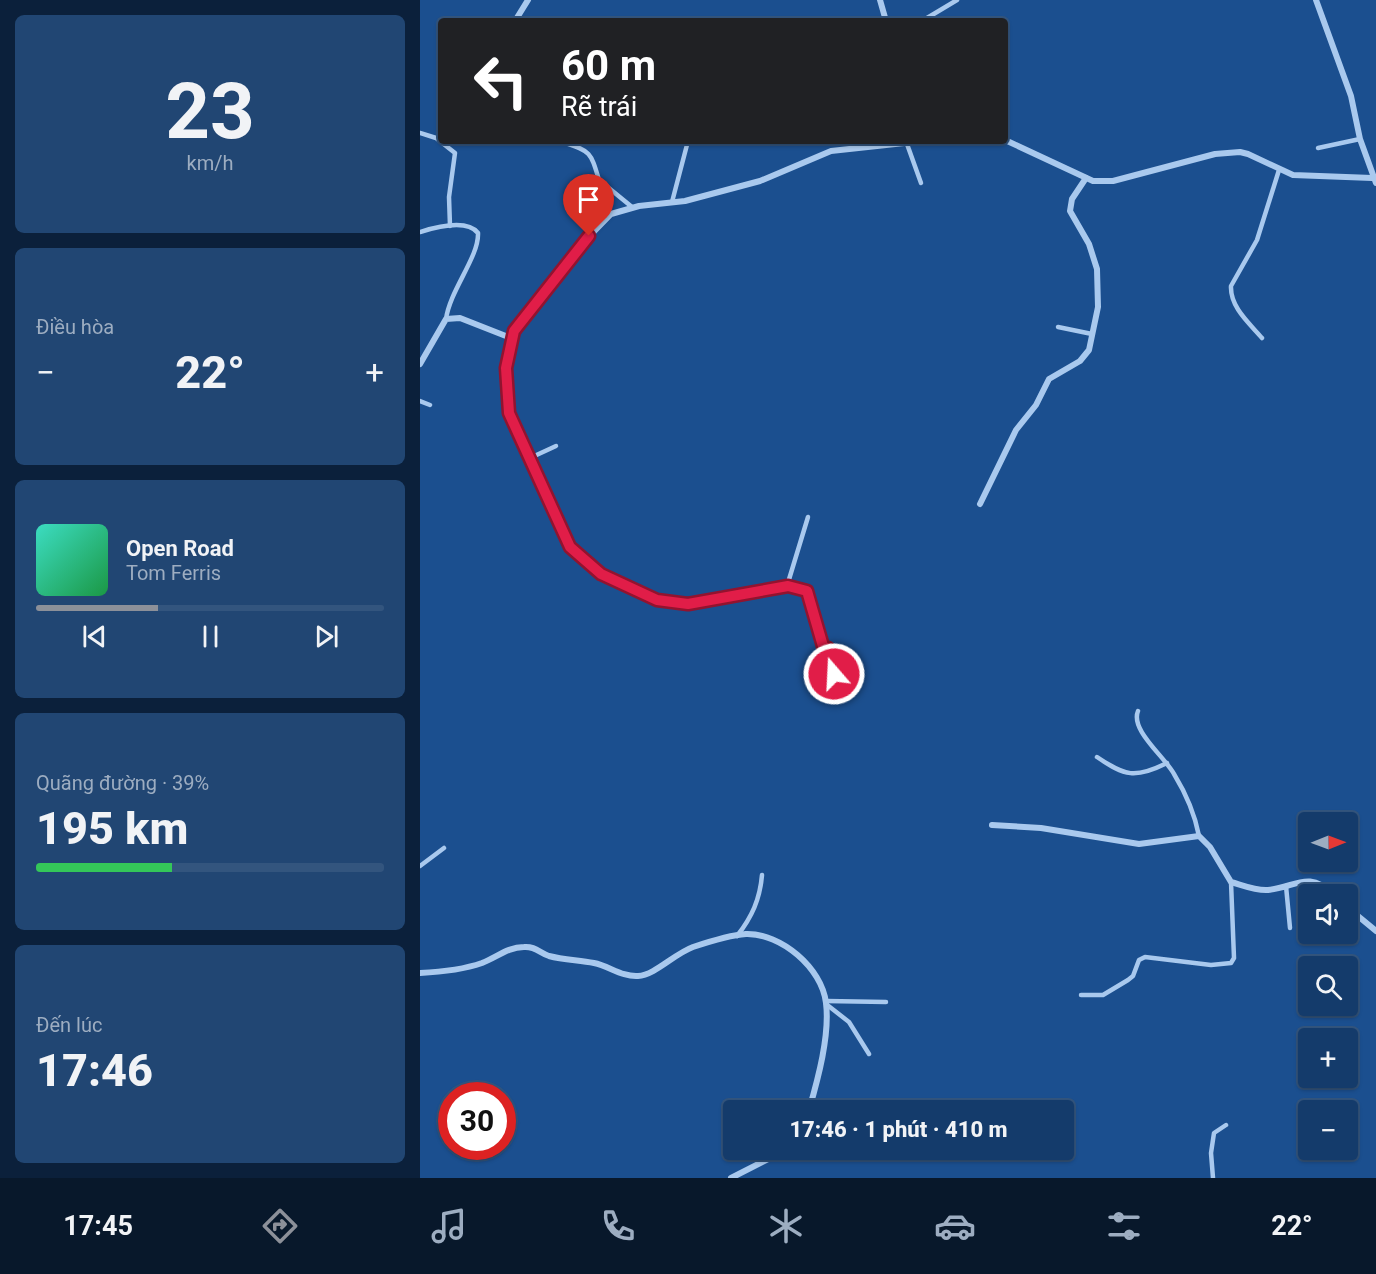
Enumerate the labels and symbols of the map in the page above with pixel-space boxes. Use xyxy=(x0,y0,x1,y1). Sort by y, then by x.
pin xyxy=(563,174,614,236)
position arrow xyxy=(802,642,866,706)
north arrow xyxy=(1298,812,1358,872)
speed limit sign: 30 xyxy=(438,1082,516,1160)

